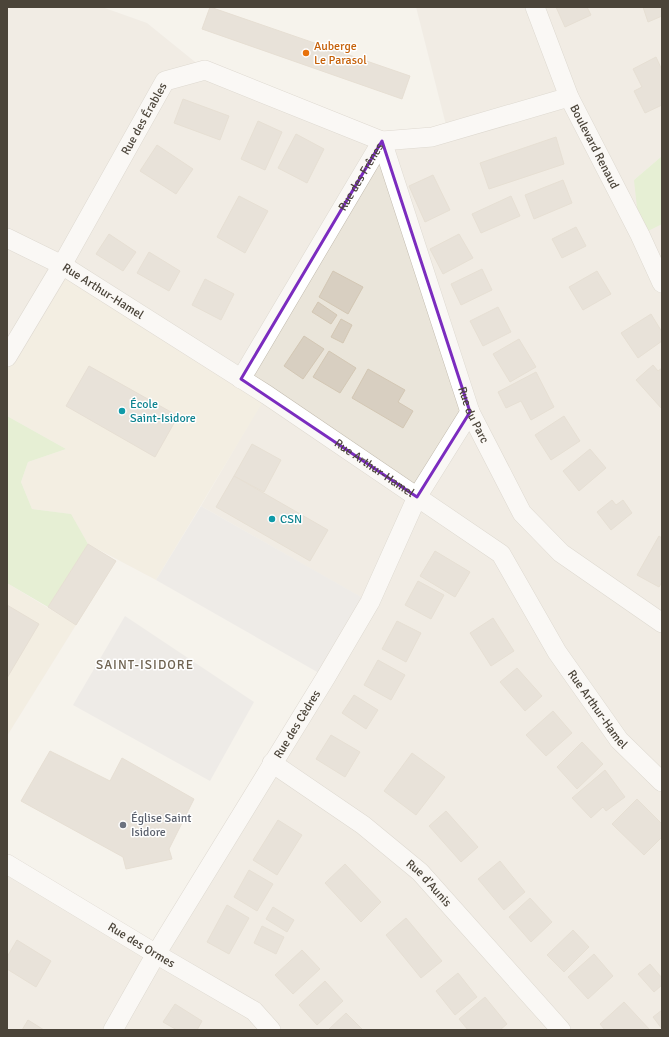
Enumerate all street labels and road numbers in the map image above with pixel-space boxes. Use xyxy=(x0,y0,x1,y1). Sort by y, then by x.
street label: Rue des Érables xyxy=(118,80,170,157)
street label: Boulevard Renaud xyxy=(567,102,622,191)
street label: Rue des Frênes xyxy=(335,140,387,214)
street label: Rue Arthur-Hamel xyxy=(60,260,147,323)
street label: Rue du Parc xyxy=(455,385,492,446)
street label: Rue Arthur-Hamel xyxy=(332,436,418,501)
street label: Rue Arthur-Hamel xyxy=(564,667,631,752)
street label: Rue des Cèdres xyxy=(270,687,324,761)
street label: Rue d'Aunis xyxy=(403,856,455,910)
street label: Rue des Ormes xyxy=(105,919,178,971)

